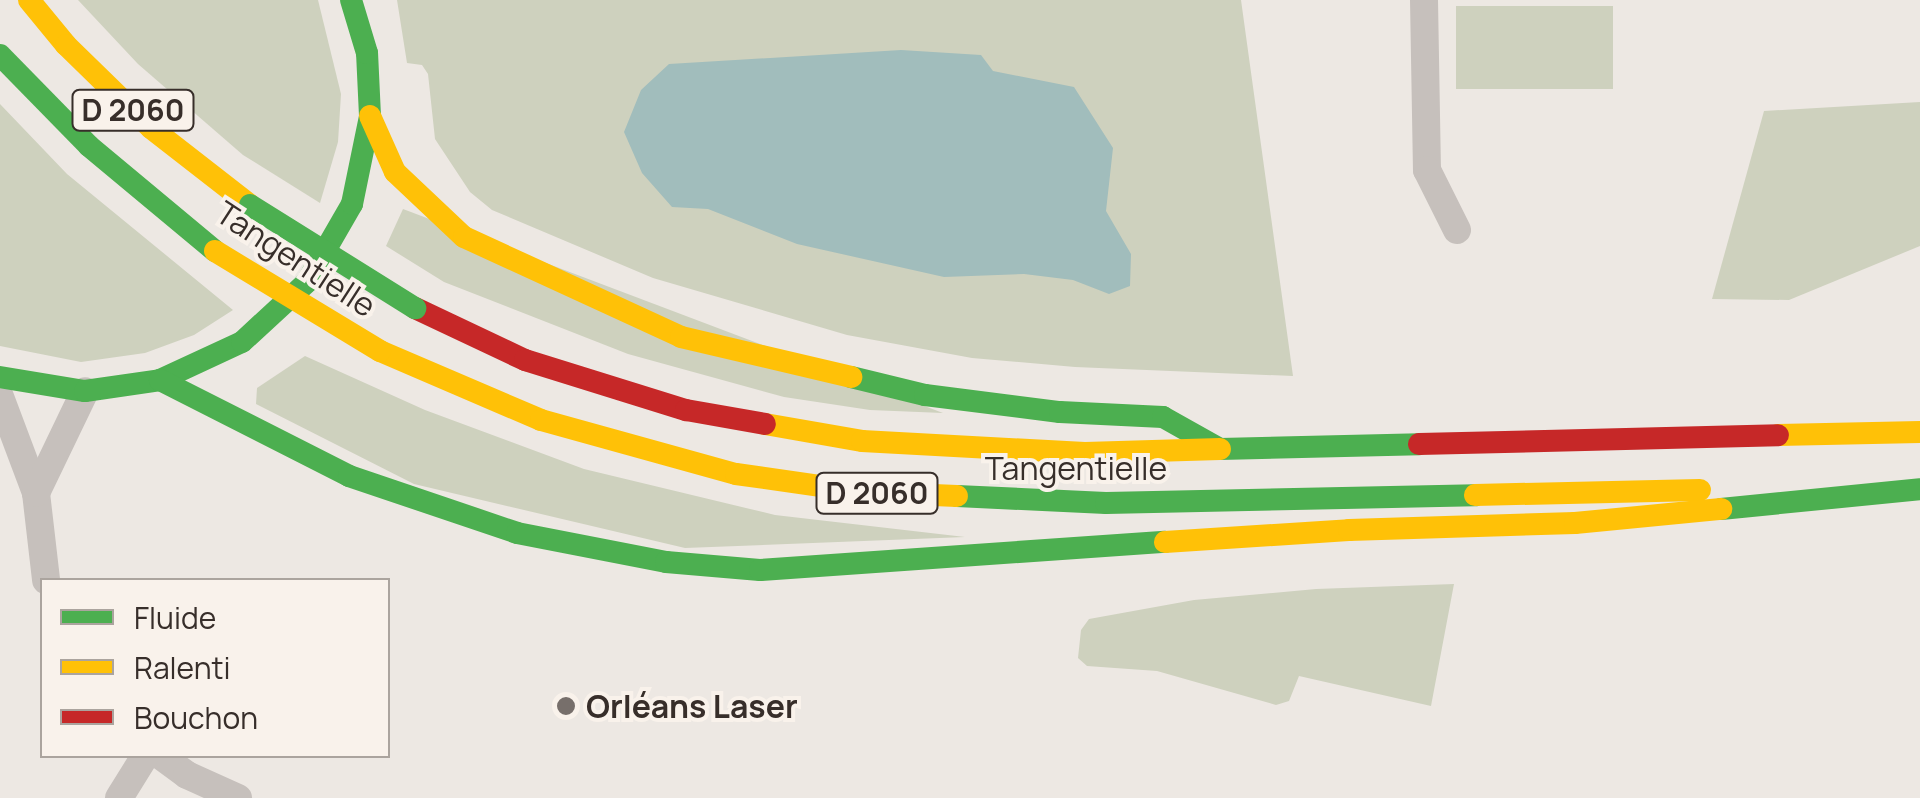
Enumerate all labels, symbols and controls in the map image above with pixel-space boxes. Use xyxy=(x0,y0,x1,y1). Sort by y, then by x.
road number: D 2060 xyxy=(70,85,196,135)
street label: Tangentielle xyxy=(209,193,383,325)
street label: Tangentielle xyxy=(985,449,1167,487)
road number: D 2060 xyxy=(814,468,940,518)
legend xyxy=(40,578,390,758)
text: Fluide xyxy=(134,597,216,638)
text: Ralenti xyxy=(134,647,231,688)
place label: Orléans Laser xyxy=(586,687,798,725)
marker: Orléans Laser xyxy=(555,695,577,717)
text: Bouchon xyxy=(134,697,258,738)

